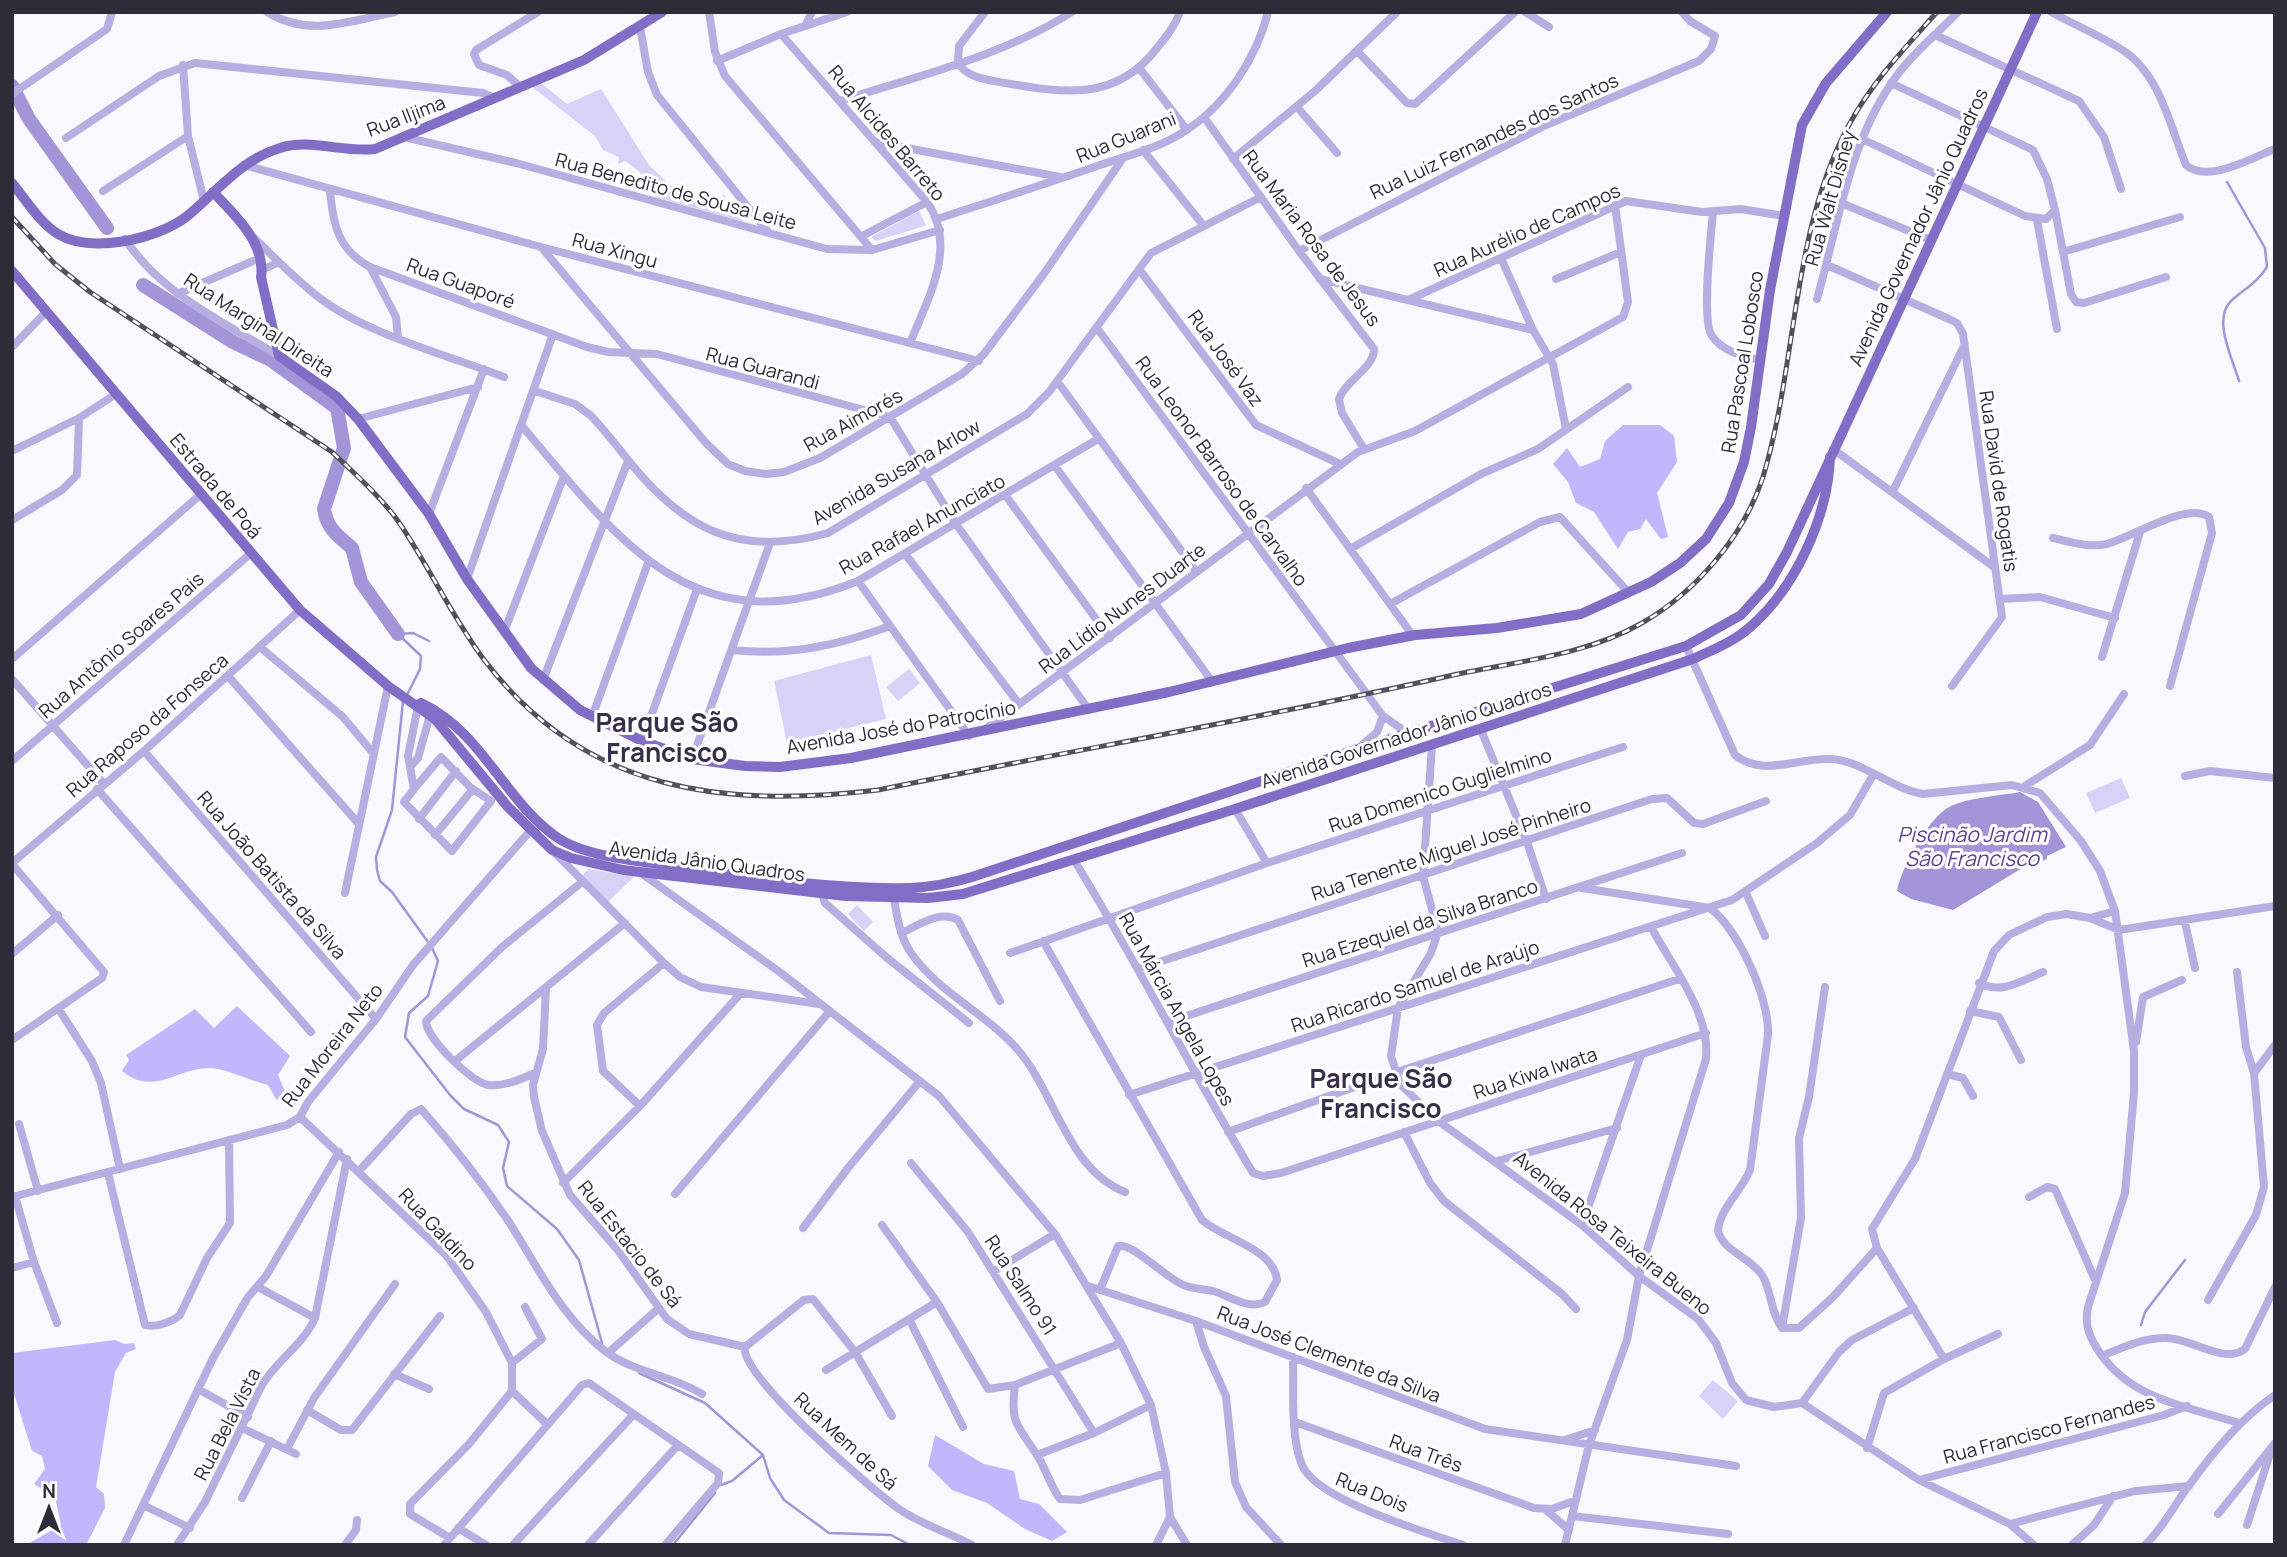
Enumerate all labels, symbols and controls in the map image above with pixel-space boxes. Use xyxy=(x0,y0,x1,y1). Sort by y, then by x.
street label: Rua Alcides Barreto xyxy=(822,59,952,207)
street label: Rua Luiz Fernandes dos Santos xyxy=(1366,67,1623,205)
street label: Avenida Governador Jânio Quadros xyxy=(1842,84,1994,370)
street label: Rua Iljima xyxy=(363,89,449,143)
street label: Rua Guarani xyxy=(1072,105,1180,169)
street label: Rua Walt Disney xyxy=(1798,127,1862,269)
street label: Rua Maria Rosa de Jesus xyxy=(1237,144,1387,332)
street label: Rua Benedito de Sousa Leite xyxy=(553,146,799,236)
street label: Rua Aurélio de Campos xyxy=(1430,177,1624,283)
street label: Rua Xingu xyxy=(569,226,661,274)
street label: Rua Guaporé xyxy=(403,251,519,315)
street label: Rua Marginal Direita xyxy=(179,267,339,383)
street label: Rua Pascoal Lobosco xyxy=(1715,269,1769,455)
street label: Rua José Vaz xyxy=(1182,304,1270,412)
street label: Rua Guarandi xyxy=(703,340,823,396)
street label: Rua Leonor Barroso de Carvalho xyxy=(1130,351,1314,591)
street label: Rua Aimorés xyxy=(799,382,907,458)
street label: Rua David de Rogatis xyxy=(1973,389,2025,573)
street label: Avenida Susana Arlow xyxy=(807,413,985,531)
street label: Estrada de Poá xyxy=(164,428,268,544)
street label: Rua Rafael Anunciato xyxy=(834,468,1010,580)
street label: Rua Lídio Nunes Duarte xyxy=(1033,537,1211,679)
street label: Rua Antônio Soares Pais xyxy=(33,566,209,724)
street label: Rua Raposo da Fonseca xyxy=(60,647,234,803)
street label: Avenida Governador Jânio Quadros xyxy=(1257,676,1555,794)
street label: Avenida José do Patrocínio xyxy=(784,694,1018,760)
district label: Parque São Francisco xyxy=(596,704,738,770)
street label: Rua Domenico Guglielmino xyxy=(1325,742,1555,838)
street label: Rua João Batista da Silva xyxy=(192,785,352,965)
street label: Rua Tenente Miguel José Pinheiro xyxy=(1308,791,1594,907)
water label: Piscinão Jardim São Francisco xyxy=(1897,820,2048,872)
street label: Avenida Jânio Quadros xyxy=(607,834,807,888)
street label: Rua Ezequiel da Silva Branco xyxy=(1299,873,1541,973)
street label: Rua Márcia Angela Lopes xyxy=(1113,908,1241,1110)
street label: Rua Ricardo Samuel de Araújo xyxy=(1288,934,1542,1038)
street label: Rua Moreira Neto xyxy=(275,978,389,1112)
street label: Rua Kiwa Iwata xyxy=(1470,1041,1600,1105)
district label: Parque São Francisco xyxy=(1310,1060,1452,1126)
street label: Avenida Rosa Teixeira Bueno xyxy=(1509,1145,1717,1321)
street label: Rua Estacio de Sá xyxy=(572,1175,688,1313)
street label: Rua Galdino xyxy=(393,1182,483,1276)
street label: Rua Salmo 91 xyxy=(979,1230,1063,1340)
street label: Rua José Clemente da Silva xyxy=(1214,1299,1444,1409)
street label: Rua Bela Vista xyxy=(188,1363,266,1485)
street label: Rua Mem de Sá xyxy=(789,1386,903,1496)
street label: Rua Francisco Fernandes xyxy=(1940,1388,2158,1470)
street label: Rua Três xyxy=(1386,1428,1466,1478)
street label: Rua Dois xyxy=(1332,1466,1412,1518)
north arrow xyxy=(14,1473,84,1543)
text: N xyxy=(42,1478,56,1504)

